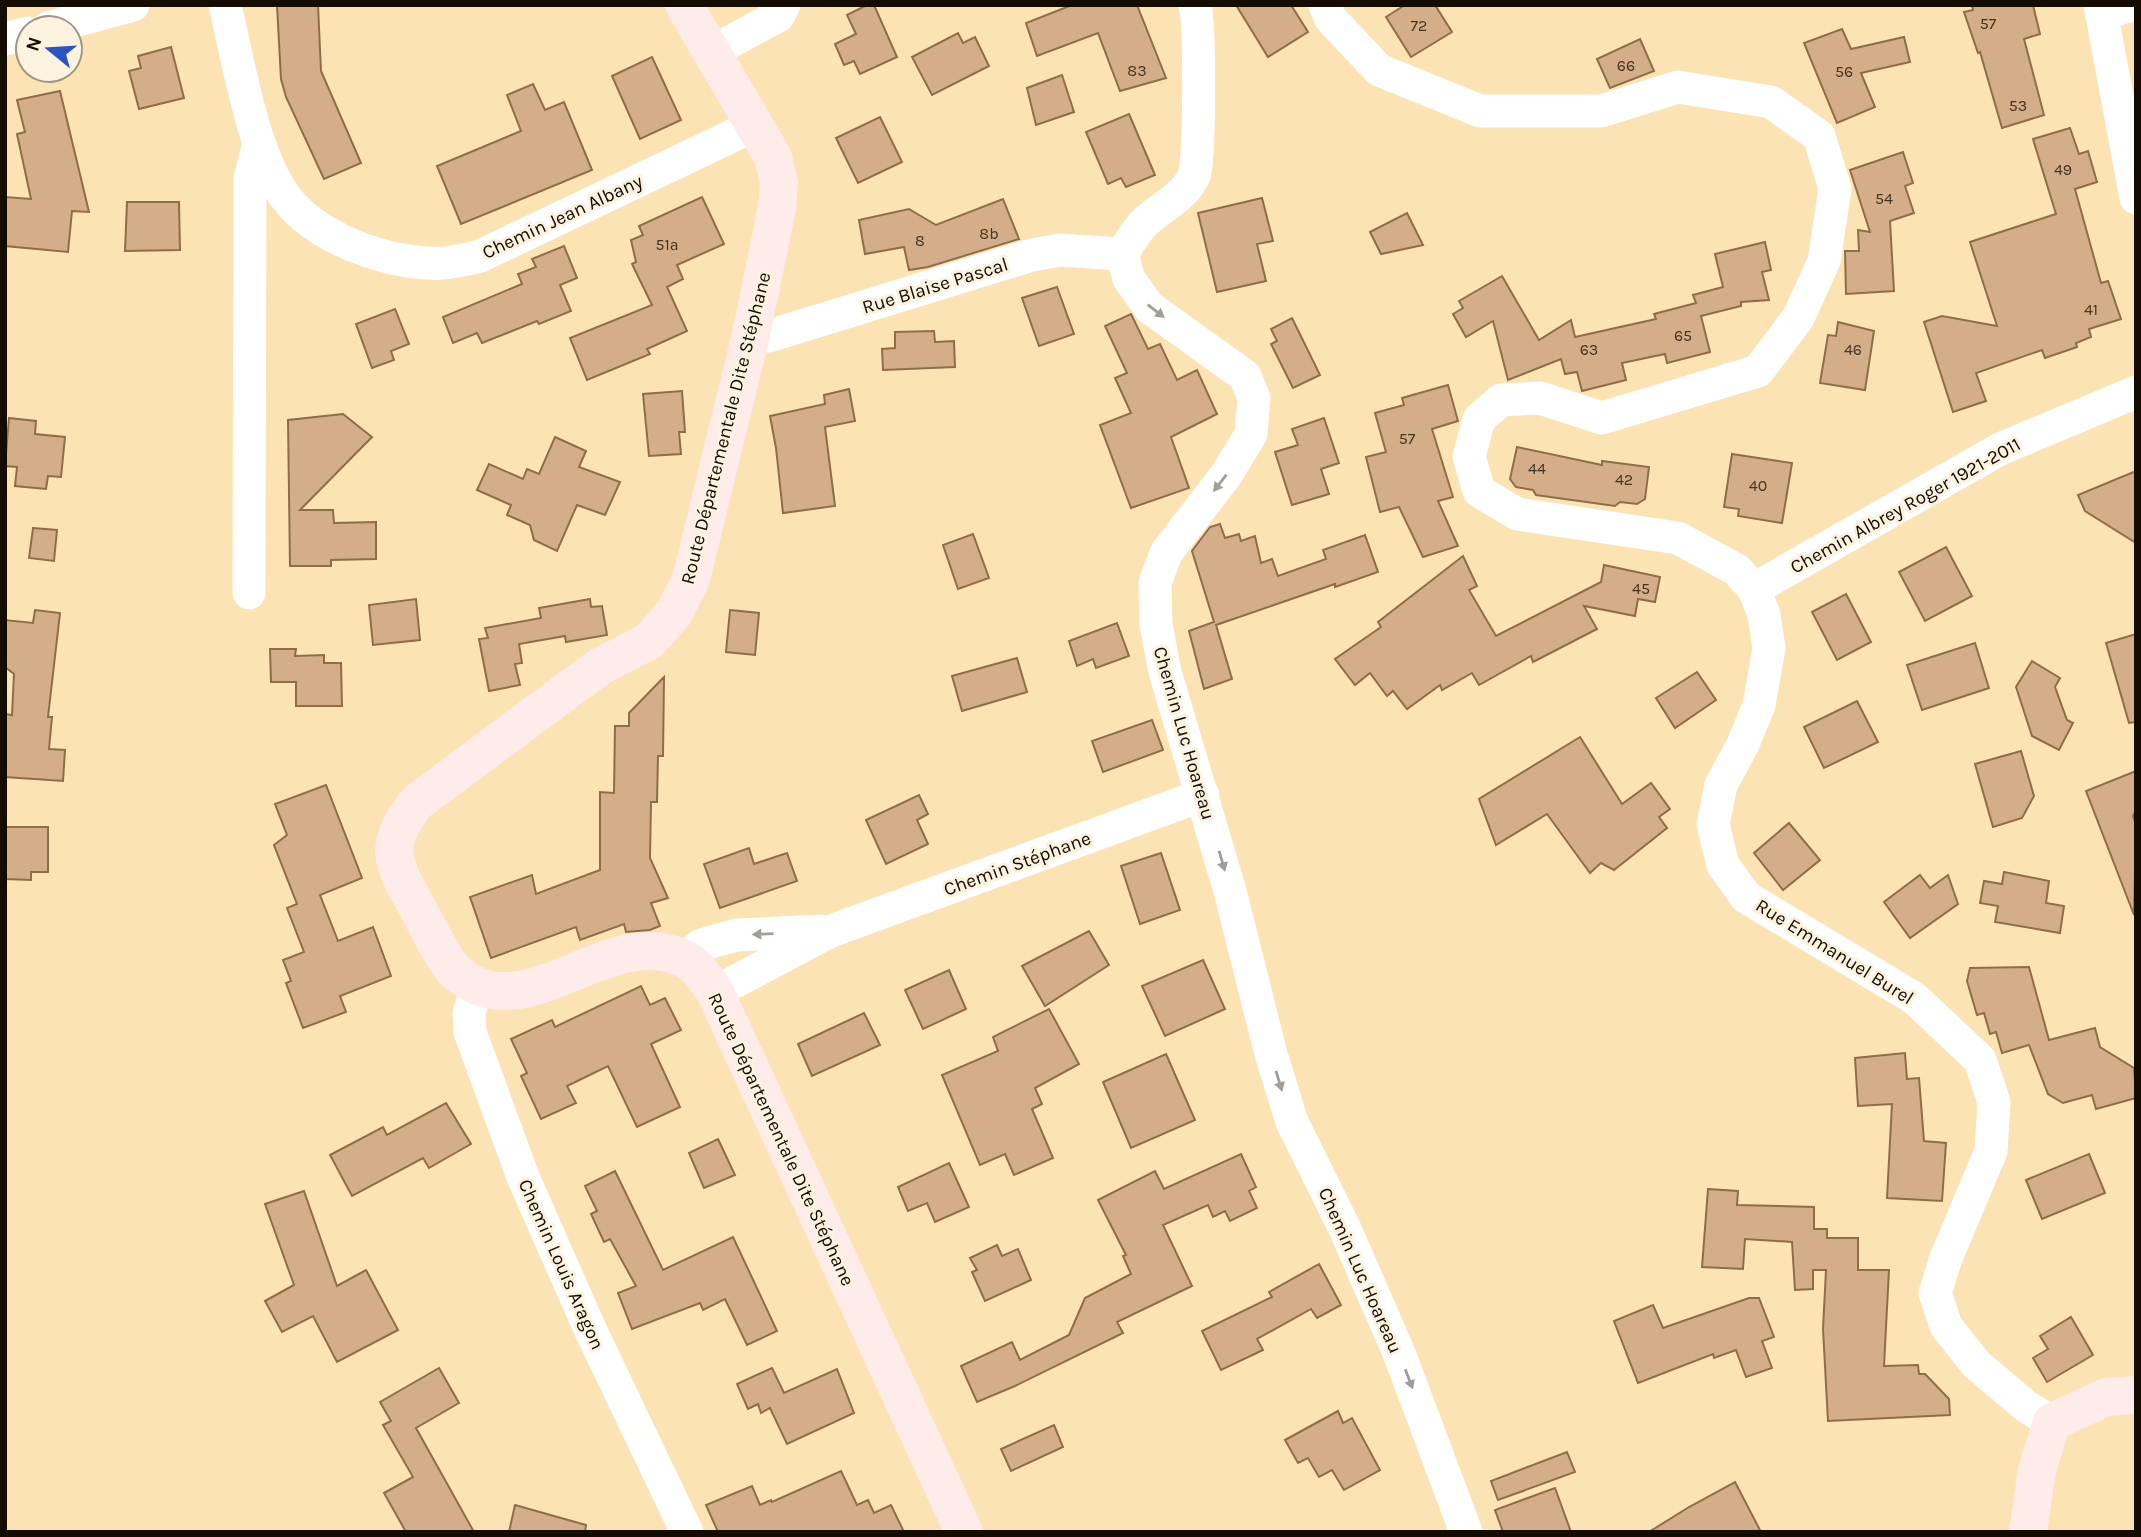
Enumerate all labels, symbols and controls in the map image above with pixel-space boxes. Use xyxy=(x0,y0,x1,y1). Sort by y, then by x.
north arrow xyxy=(14,14,84,84)
house number: 57 xyxy=(1980,14,1997,33)
house number: 72 xyxy=(1411,16,1427,35)
text: N xyxy=(21,34,46,54)
house number: 66 xyxy=(1617,56,1635,75)
house number: 83 xyxy=(1127,61,1147,80)
house number: 56 xyxy=(1835,62,1853,81)
house number: 53 xyxy=(2009,96,2027,115)
house number: 49 xyxy=(2054,160,2072,179)
street label: Chemin Jean Albany xyxy=(479,170,646,264)
house number: 54 xyxy=(1875,189,1893,208)
house number: 8b xyxy=(979,224,999,243)
house number: 8 xyxy=(915,231,925,250)
house number: 51a xyxy=(655,235,679,254)
street label: Rue Blaise Pascal xyxy=(860,253,1011,319)
street label: Route Départementale Dite Stéphane xyxy=(676,270,775,587)
house number: 41 xyxy=(2084,300,2098,319)
one-way arrow xyxy=(1147,304,1165,319)
house number: 65 xyxy=(1674,326,1692,345)
house number: 63 xyxy=(1580,340,1598,359)
house number: 46 xyxy=(1844,340,1862,359)
house number: 57 xyxy=(1399,429,1416,448)
street label: Chemin Albrey Roger 1921-2011 xyxy=(1787,433,2024,578)
house number: 44 xyxy=(1528,459,1546,478)
house number: 42 xyxy=(1615,470,1633,489)
one-way arrow xyxy=(1214,474,1228,492)
house number: 40 xyxy=(1749,476,1767,495)
house number: 45 xyxy=(1632,579,1650,598)
street label: Chemin Luc Hoareau xyxy=(1149,644,1219,822)
street label: Chemin Stéphane xyxy=(941,827,1094,901)
one-way arrow xyxy=(1217,851,1227,872)
street label: Rue Emmanuel Burel xyxy=(1752,894,1917,1009)
one-way arrow xyxy=(751,928,773,939)
street label: Route Départementale Dite Stéphane xyxy=(703,989,859,1290)
one-way arrow xyxy=(1274,1071,1285,1092)
street label: Chemin Louis Aragon xyxy=(514,1176,609,1353)
street label: Chemin Luc Hoareau xyxy=(1314,1184,1407,1357)
one-way arrow xyxy=(1404,1369,1415,1390)

